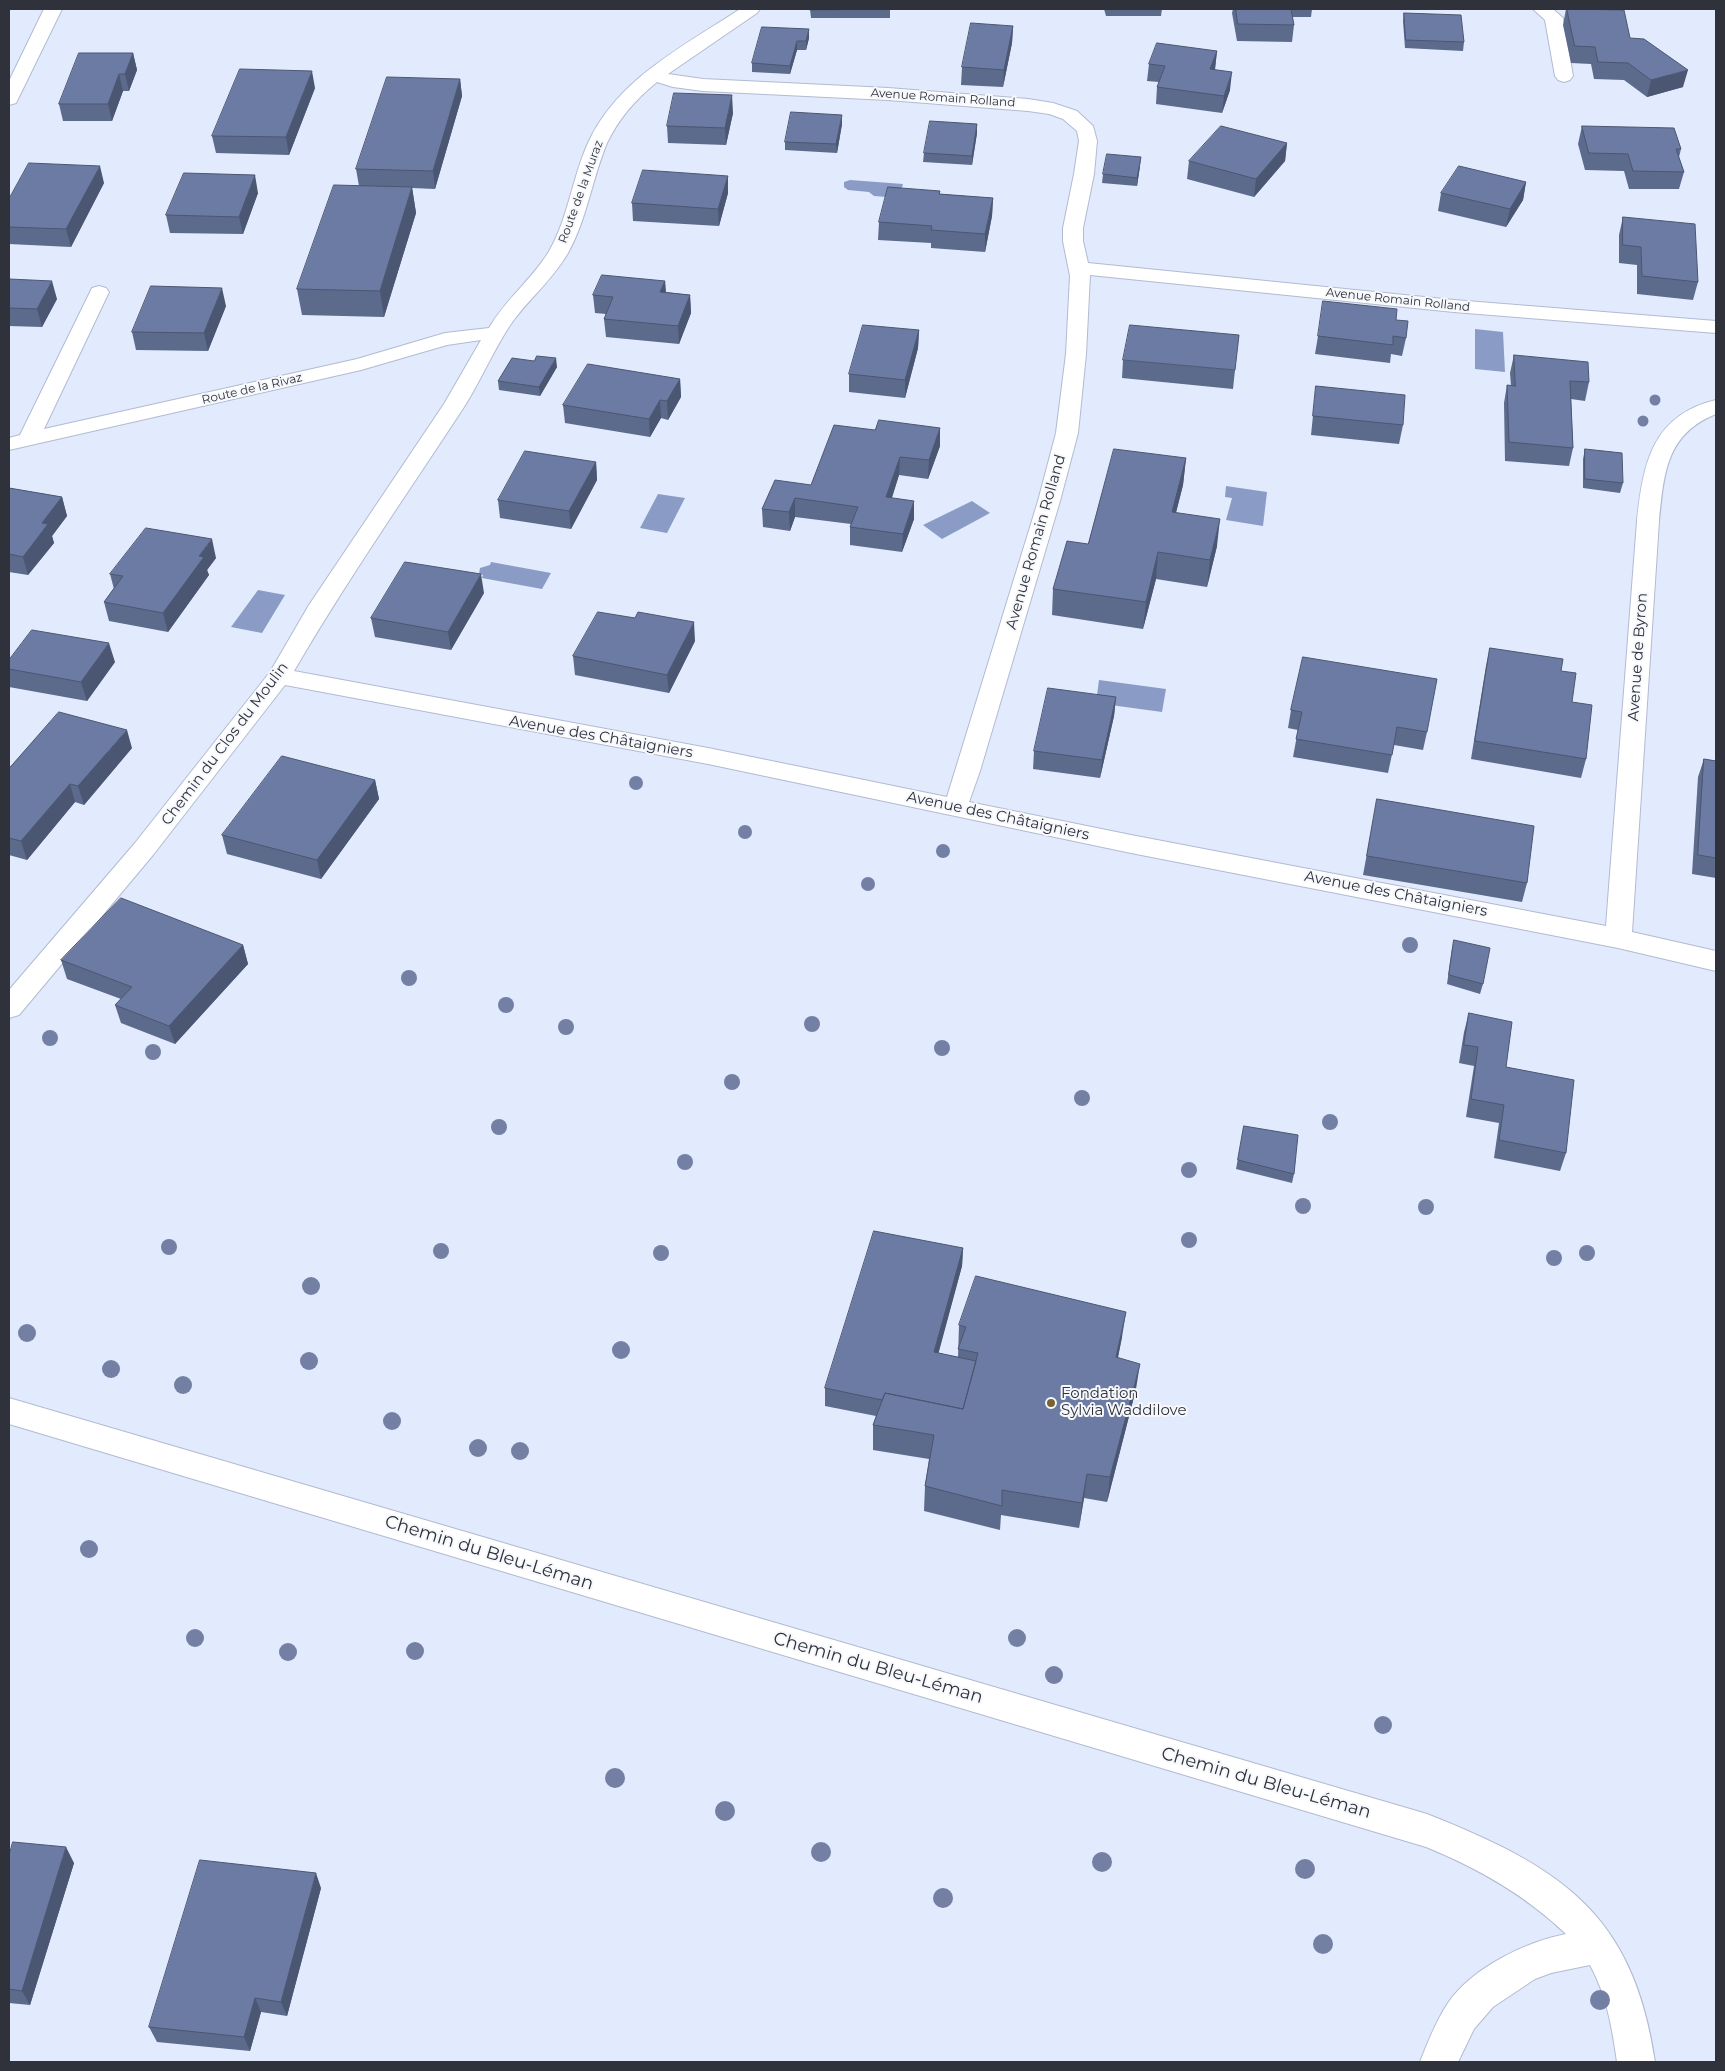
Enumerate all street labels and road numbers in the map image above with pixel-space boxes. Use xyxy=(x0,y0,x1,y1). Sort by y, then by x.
street label: Avenue Romain Rolland xyxy=(870,86,1016,110)
street label: Route de la Muraz xyxy=(556,139,606,245)
street label: Avenue Romain Rolland xyxy=(1325,285,1471,315)
street label: Route de la Rivaz xyxy=(200,370,304,408)
street label: Avenue Romain Rolland xyxy=(1002,452,1070,632)
street label: Avenue de Byron xyxy=(1625,592,1651,722)
street label: Chemin du Clos du Moulin xyxy=(158,659,292,829)
street label: Avenue des Châtaigniers xyxy=(508,712,694,762)
street label: Avenue des Châtaigniers xyxy=(905,788,1091,844)
street label: Avenue des Châtaigniers xyxy=(1303,867,1489,921)
street label: Chemin du Bleu-Léman xyxy=(382,1511,596,1595)
street label: Chemin du Bleu-Léman xyxy=(771,1628,985,1708)
street label: Chemin du Bleu-Léman xyxy=(1159,1743,1373,1823)

